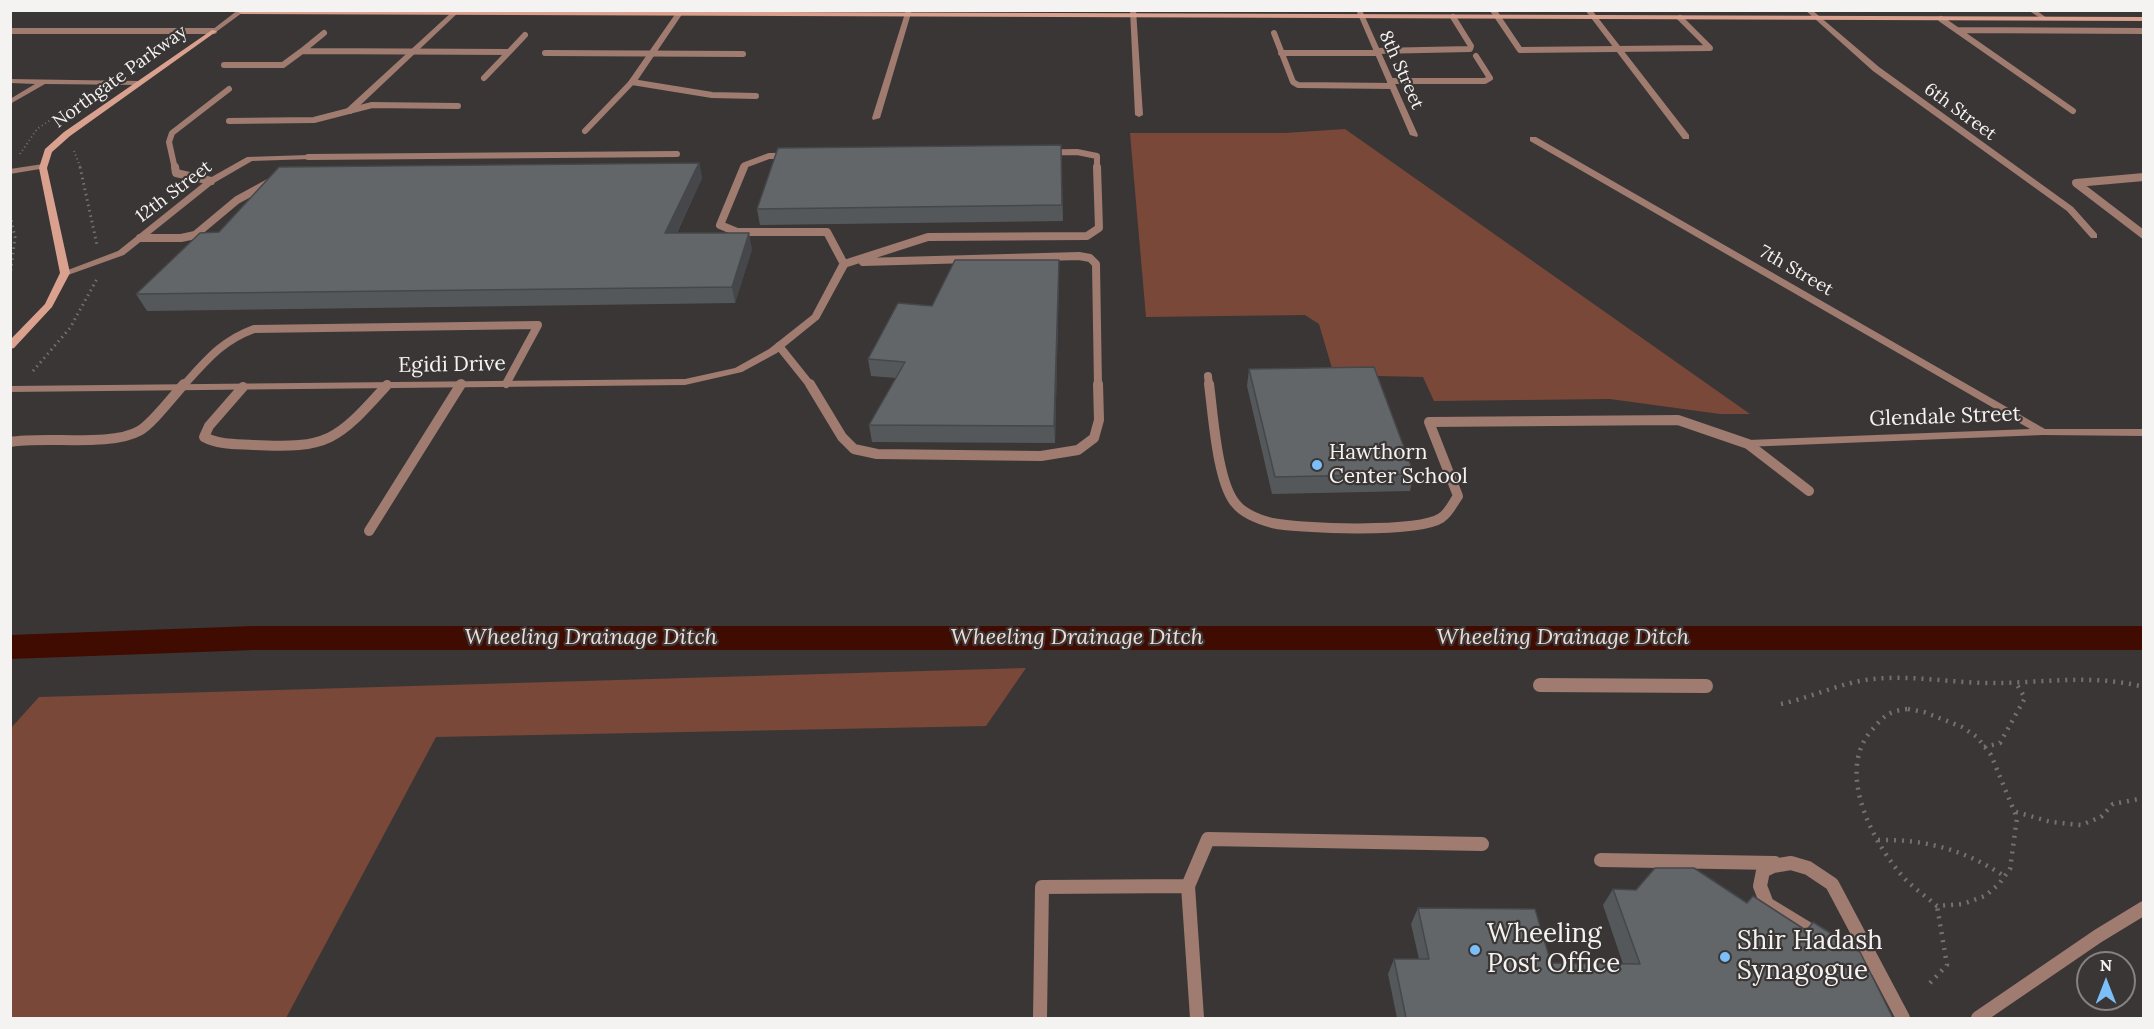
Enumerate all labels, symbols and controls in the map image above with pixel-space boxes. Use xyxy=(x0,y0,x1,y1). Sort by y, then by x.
street label: Northgate Parkway xyxy=(49,21,191,133)
street label: 8th Street xyxy=(1374,27,1428,113)
street label: 6th Street xyxy=(1920,79,2000,145)
street label: 12th Street xyxy=(132,156,216,228)
street label: 7th Street xyxy=(1755,241,1837,301)
street label: Egidi Drive xyxy=(398,351,506,379)
street label: Glendale Street xyxy=(1869,402,2021,432)
place label: Hawthorn Center School xyxy=(1329,440,1468,490)
marker: Hawthorn Center School xyxy=(1310,458,1324,472)
water label: Wheeling Drainage Ditch xyxy=(465,625,717,651)
water label: Wheeling Drainage Ditch xyxy=(951,625,1203,651)
water label: Wheeling Drainage Ditch xyxy=(1437,625,1689,651)
place label: Wheeling Post Office xyxy=(1487,919,1620,981)
place label: Shir Hadash Synagogue xyxy=(1737,926,1883,988)
marker: Wheeling Post Office xyxy=(1468,943,1482,957)
marker: Shir Hadash Synagogue xyxy=(1718,950,1732,964)
north arrow xyxy=(2076,951,2136,1011)
text: N xyxy=(2100,955,2112,975)

